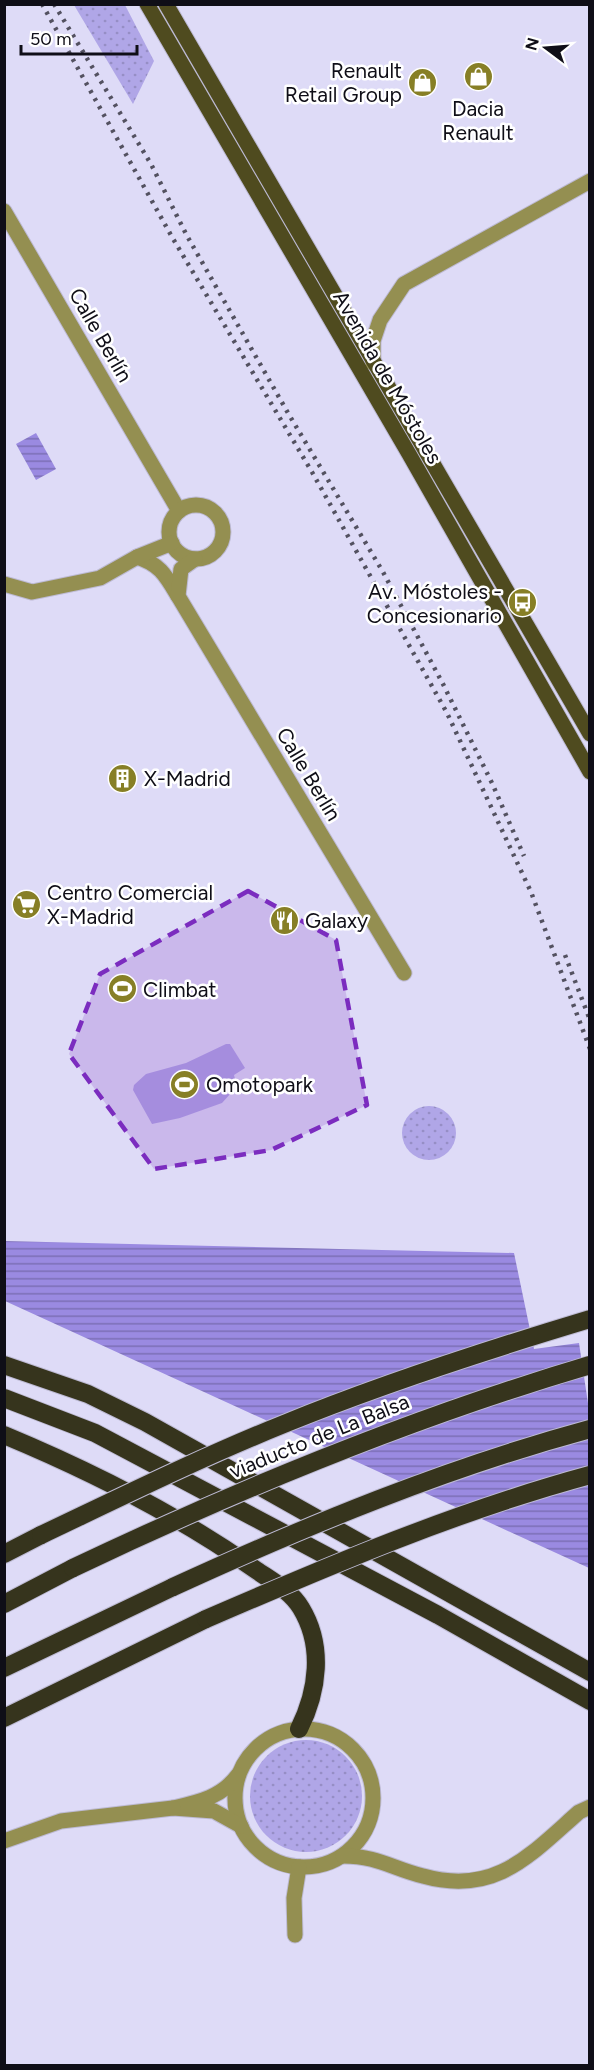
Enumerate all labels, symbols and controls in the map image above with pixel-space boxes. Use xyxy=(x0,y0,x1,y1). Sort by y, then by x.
scale bar xyxy=(21,18,136,56)
north arrow xyxy=(516,18,576,78)
text: 50 m xyxy=(30,28,72,50)
text: N xyxy=(521,35,543,53)
place label: Renault Retail Group xyxy=(285,58,402,107)
shop icon: Dacia Renault xyxy=(462,61,494,93)
shop icon: Renault Retail Group xyxy=(407,66,439,98)
place label: Dacia Renault xyxy=(442,96,514,145)
street label: Calle Berlín xyxy=(64,284,138,386)
street label: Avenida de Móstoles xyxy=(328,286,448,468)
place label: Av. Móstoles - Concesionario xyxy=(367,579,502,628)
bus stop icon: Av. Móstoles - Concesionario xyxy=(507,587,539,619)
street label: Calle Berlín xyxy=(271,723,347,825)
building icon: X-Madrid xyxy=(107,762,139,794)
place label: X-Madrid xyxy=(144,766,231,791)
place label: Centro Comercial X-Madrid xyxy=(47,880,213,929)
supermarket icon: Centro Comercial X-Madrid xyxy=(10,888,42,920)
restaurant icon: Galaxy xyxy=(268,904,300,936)
place label: Galaxy xyxy=(305,908,368,933)
sports icon: Climbat xyxy=(106,973,138,1005)
place label: Climbat xyxy=(143,977,217,1002)
sports icon: Omotopark xyxy=(169,1068,201,1100)
place label: Omotopark xyxy=(206,1072,314,1097)
street label: viaducto de La Balsa xyxy=(226,1389,412,1483)

